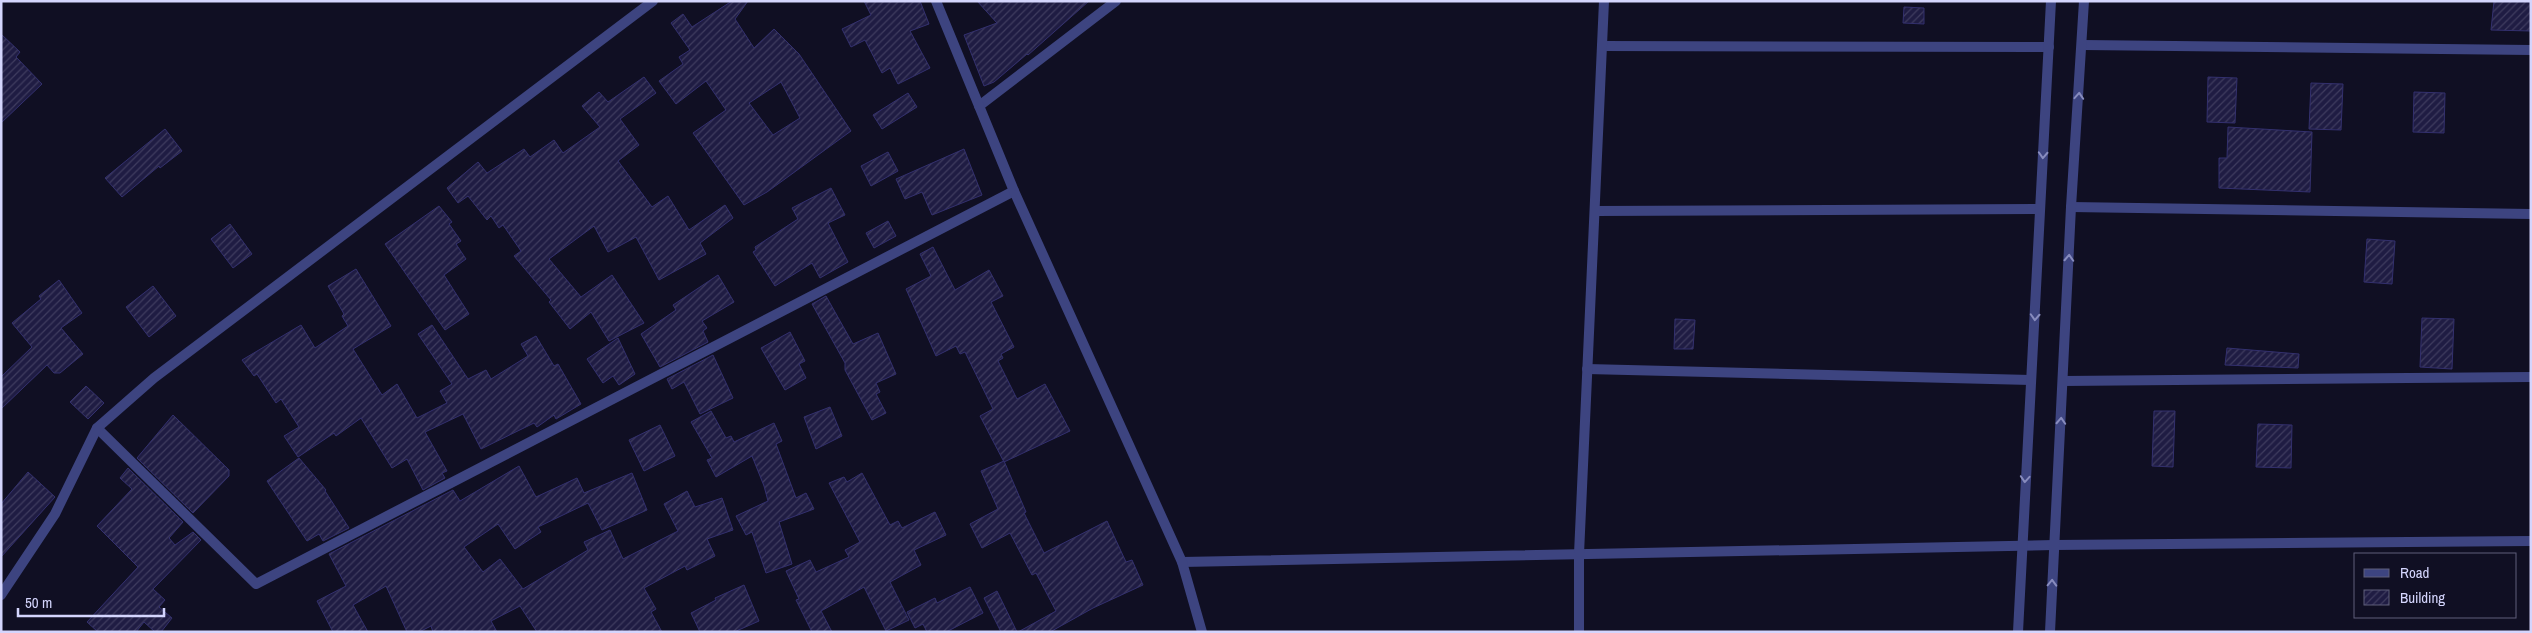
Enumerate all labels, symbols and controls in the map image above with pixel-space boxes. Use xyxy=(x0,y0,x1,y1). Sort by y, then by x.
one-way arrow xyxy=(2073,92,2084,100)
one-way arrow xyxy=(2038,151,2049,159)
one-way arrow xyxy=(2063,254,2074,262)
one-way arrow xyxy=(2029,313,2040,321)
one-way arrow xyxy=(2055,417,2066,425)
one-way arrow xyxy=(2019,476,2030,484)
legend xyxy=(2354,553,2517,618)
text: Road xyxy=(2400,562,2429,583)
one-way arrow xyxy=(2047,579,2058,587)
scale bar xyxy=(18,586,164,618)
text: Building xyxy=(2400,587,2445,608)
text: 50 m xyxy=(25,592,52,613)

